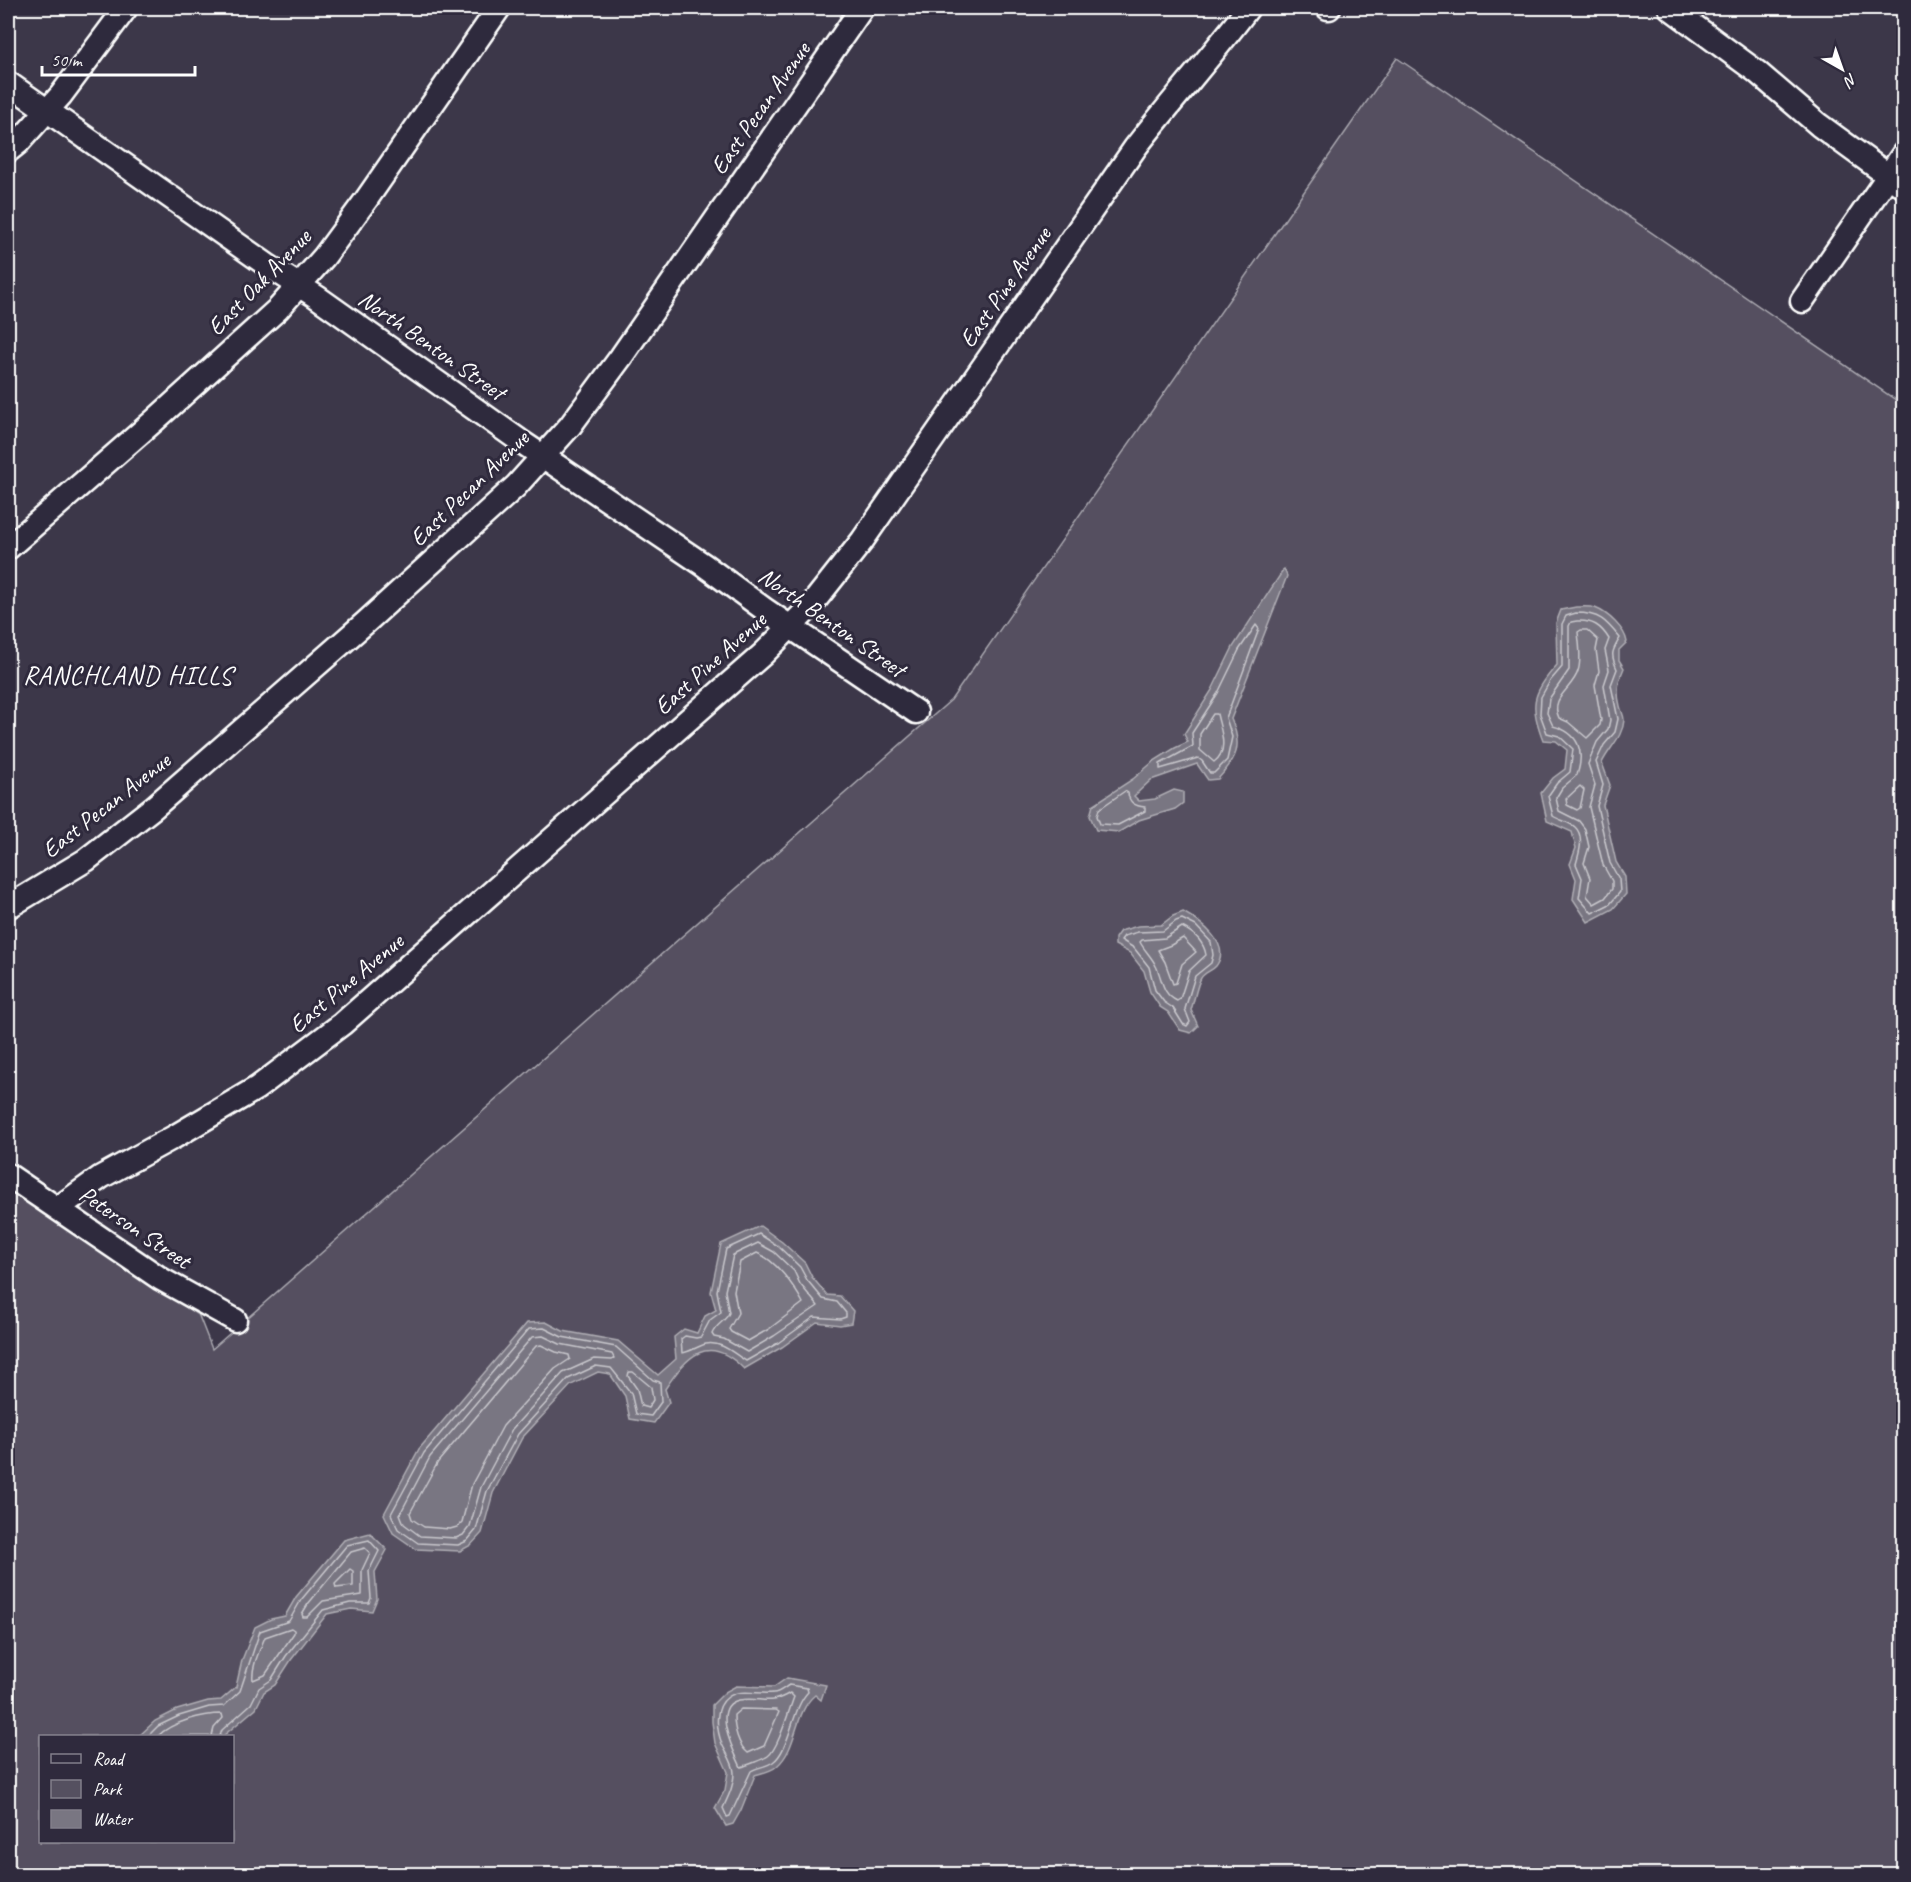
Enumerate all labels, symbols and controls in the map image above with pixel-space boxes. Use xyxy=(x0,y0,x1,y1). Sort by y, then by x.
street label: East Pecan Avenue xyxy=(703,34,818,180)
scale bar xyxy=(42,39,195,77)
north arrow xyxy=(1812,39,1872,99)
text: 50 m xyxy=(51,49,84,71)
text: N xyxy=(1838,69,1861,93)
street label: East Pine Avenue xyxy=(952,219,1059,353)
street label: East Oak Avenue xyxy=(201,221,319,342)
street label: North Benton Street xyxy=(353,283,514,408)
street label: East Pecan Avenue xyxy=(403,422,537,553)
street label: North Benton Street xyxy=(753,560,914,685)
street label: East Pine Avenue xyxy=(648,603,774,721)
district label: RANCHLAND HILLS xyxy=(23,659,237,692)
street label: East Pecan Avenue xyxy=(36,744,178,864)
street label: East Pine Avenue xyxy=(283,925,411,1040)
street label: Peterson Street xyxy=(74,1179,198,1276)
legend xyxy=(39,1735,234,1843)
text: Road xyxy=(93,1748,126,1770)
text: Park xyxy=(93,1778,123,1800)
text: Water xyxy=(93,1808,134,1830)

